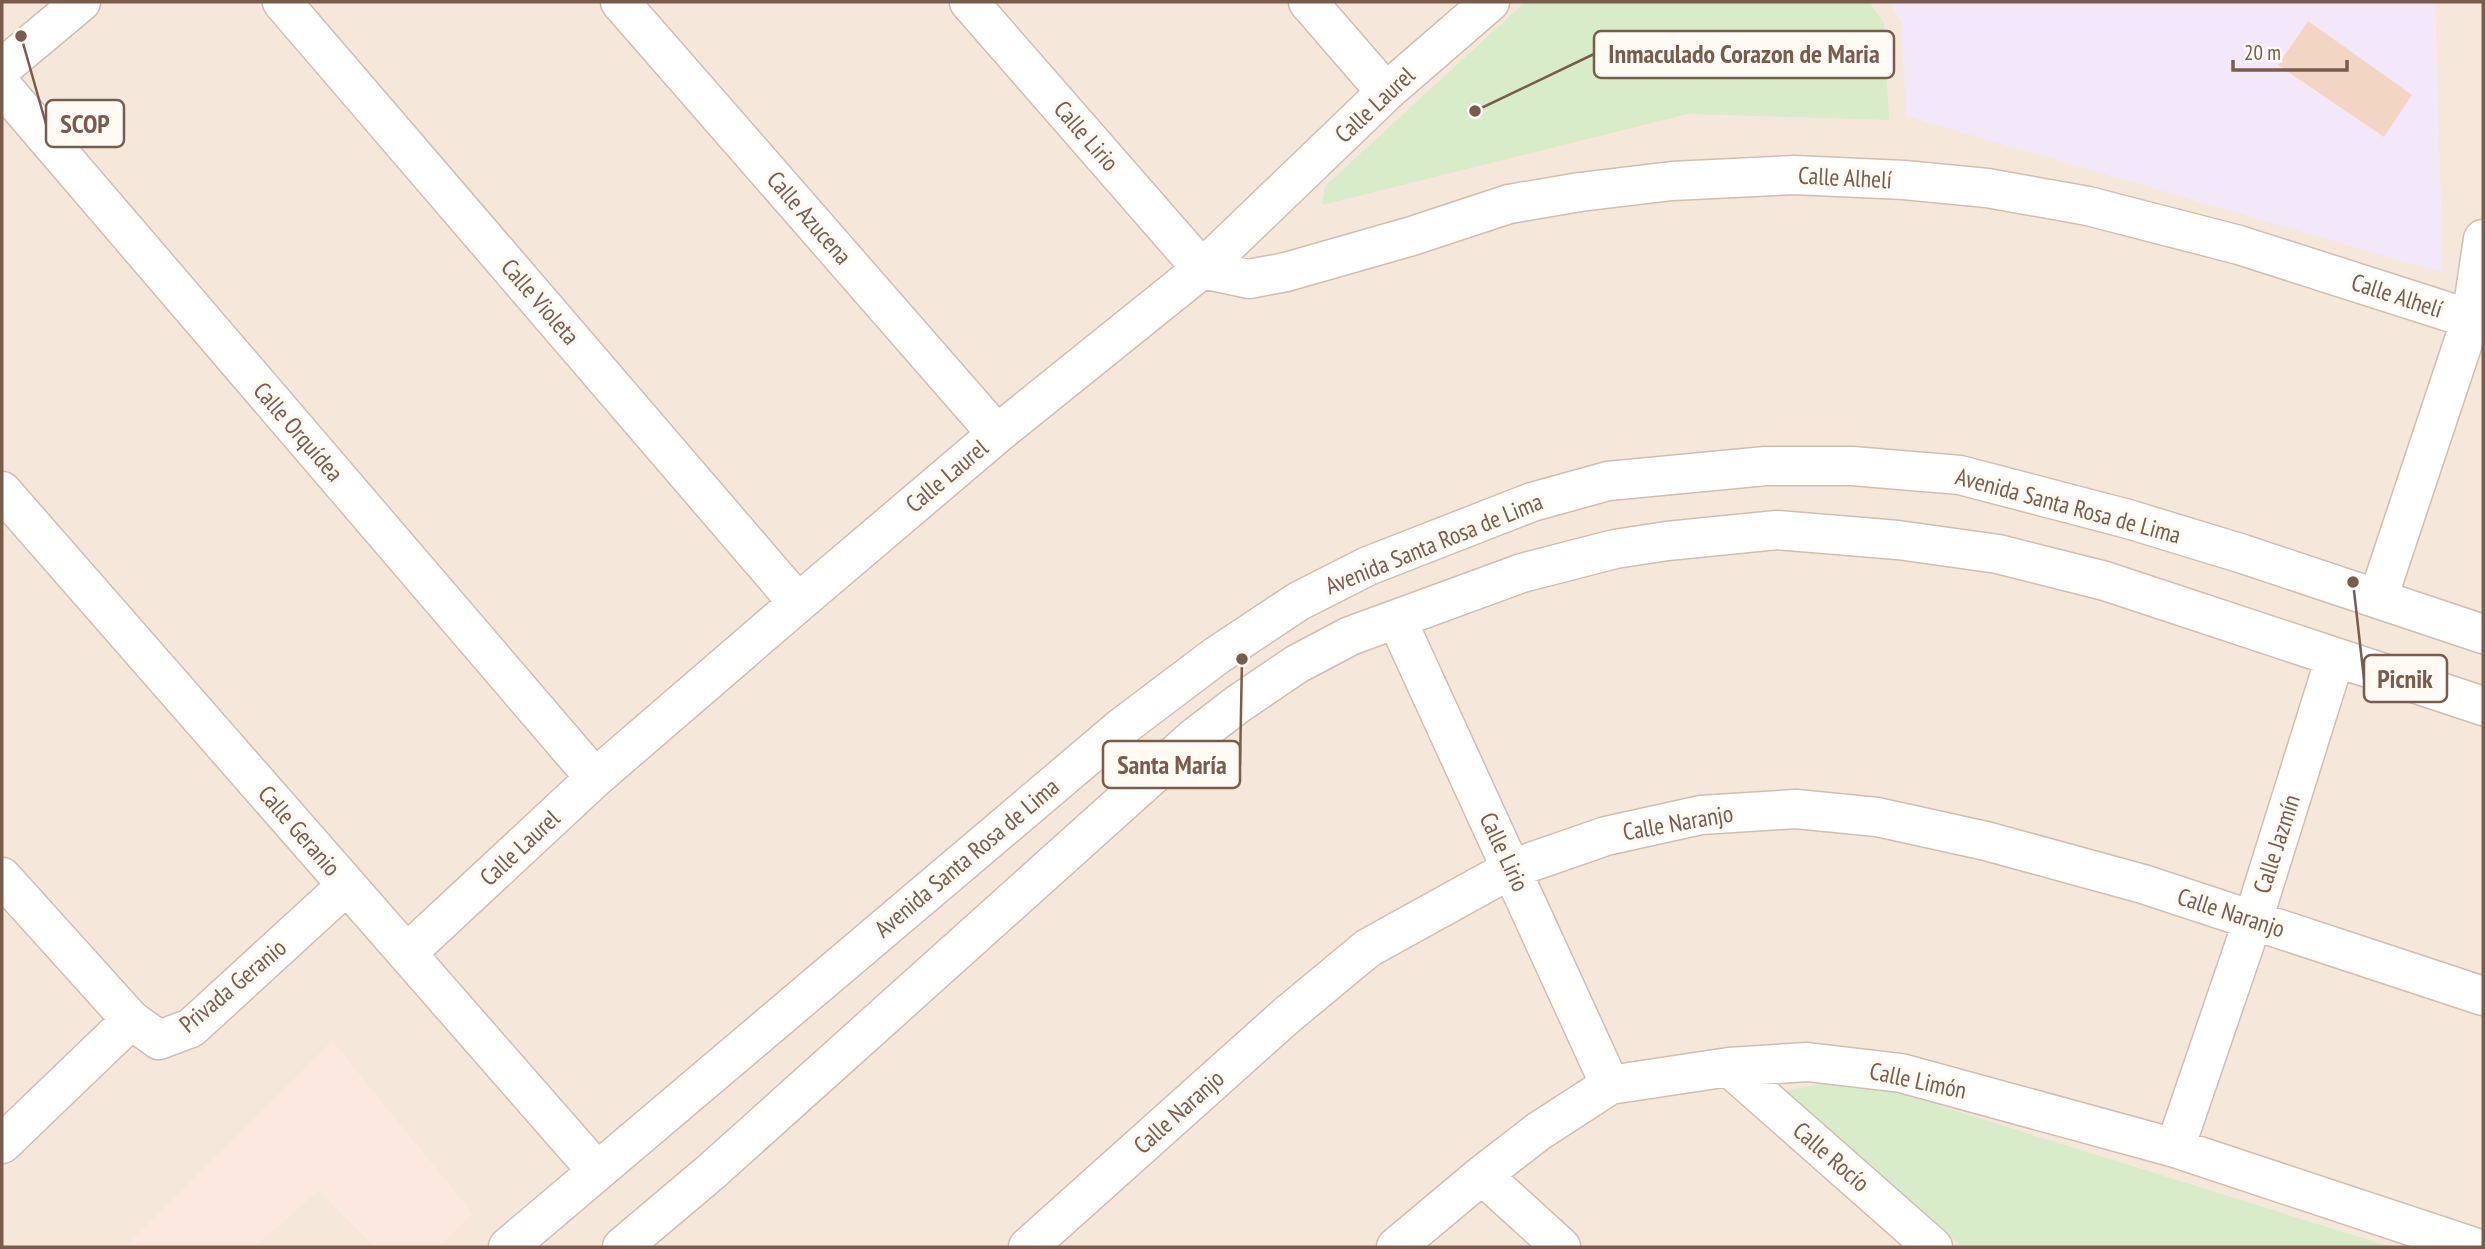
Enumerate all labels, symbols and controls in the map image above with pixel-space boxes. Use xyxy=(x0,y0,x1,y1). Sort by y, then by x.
scale bar xyxy=(2233,28,2347,72)
callout: Inmaculado Corazon de Maria xyxy=(1594,31,1894,78)
text: Inmaculado Corazon de Maria xyxy=(1608,37,1880,70)
text: 20 m xyxy=(2244,39,2281,66)
street label: Calle Laurel xyxy=(1328,60,1421,149)
street label: Calle Lirio xyxy=(1047,94,1126,177)
callout: SCOP xyxy=(46,100,124,147)
text: SCOP xyxy=(60,107,110,140)
street label: Calle Alhelí xyxy=(1797,160,1893,195)
street label: Calle Azucena xyxy=(760,164,858,271)
street label: Calle Violeta xyxy=(494,252,586,351)
street label: Calle Alhelí xyxy=(2348,266,2447,325)
street label: Calle Orquídea xyxy=(247,375,350,488)
street label: Calle Laurel xyxy=(899,432,995,519)
street label: Avenida Santa Rosa de Lima xyxy=(1952,461,2184,550)
street label: Avenida Santa Rosa de Lima xyxy=(1321,486,1547,601)
callout: Picnik xyxy=(2364,655,2447,702)
text: Picnik xyxy=(2377,662,2433,695)
callout: Santa María xyxy=(1103,741,1240,788)
text: Santa María xyxy=(1117,748,1227,781)
street label: Avenida Santa Rosa de Lima xyxy=(868,771,1065,944)
street label: Calle Geranio xyxy=(251,779,347,883)
street label: Calle Jazmín xyxy=(2246,791,2307,897)
street label: Calle Naranjo xyxy=(1620,798,1735,847)
street label: Calle Laurel xyxy=(473,803,566,892)
street label: Calle Lirio xyxy=(1473,807,1536,896)
street label: Calle Naranjo xyxy=(2173,881,2289,944)
street label: Privada Geranio xyxy=(173,932,292,1039)
street label: Calle Limón xyxy=(1867,1055,1969,1106)
street label: Calle Naranjo xyxy=(1127,1063,1230,1160)
street label: Calle Rocío xyxy=(1787,1115,1876,1198)

